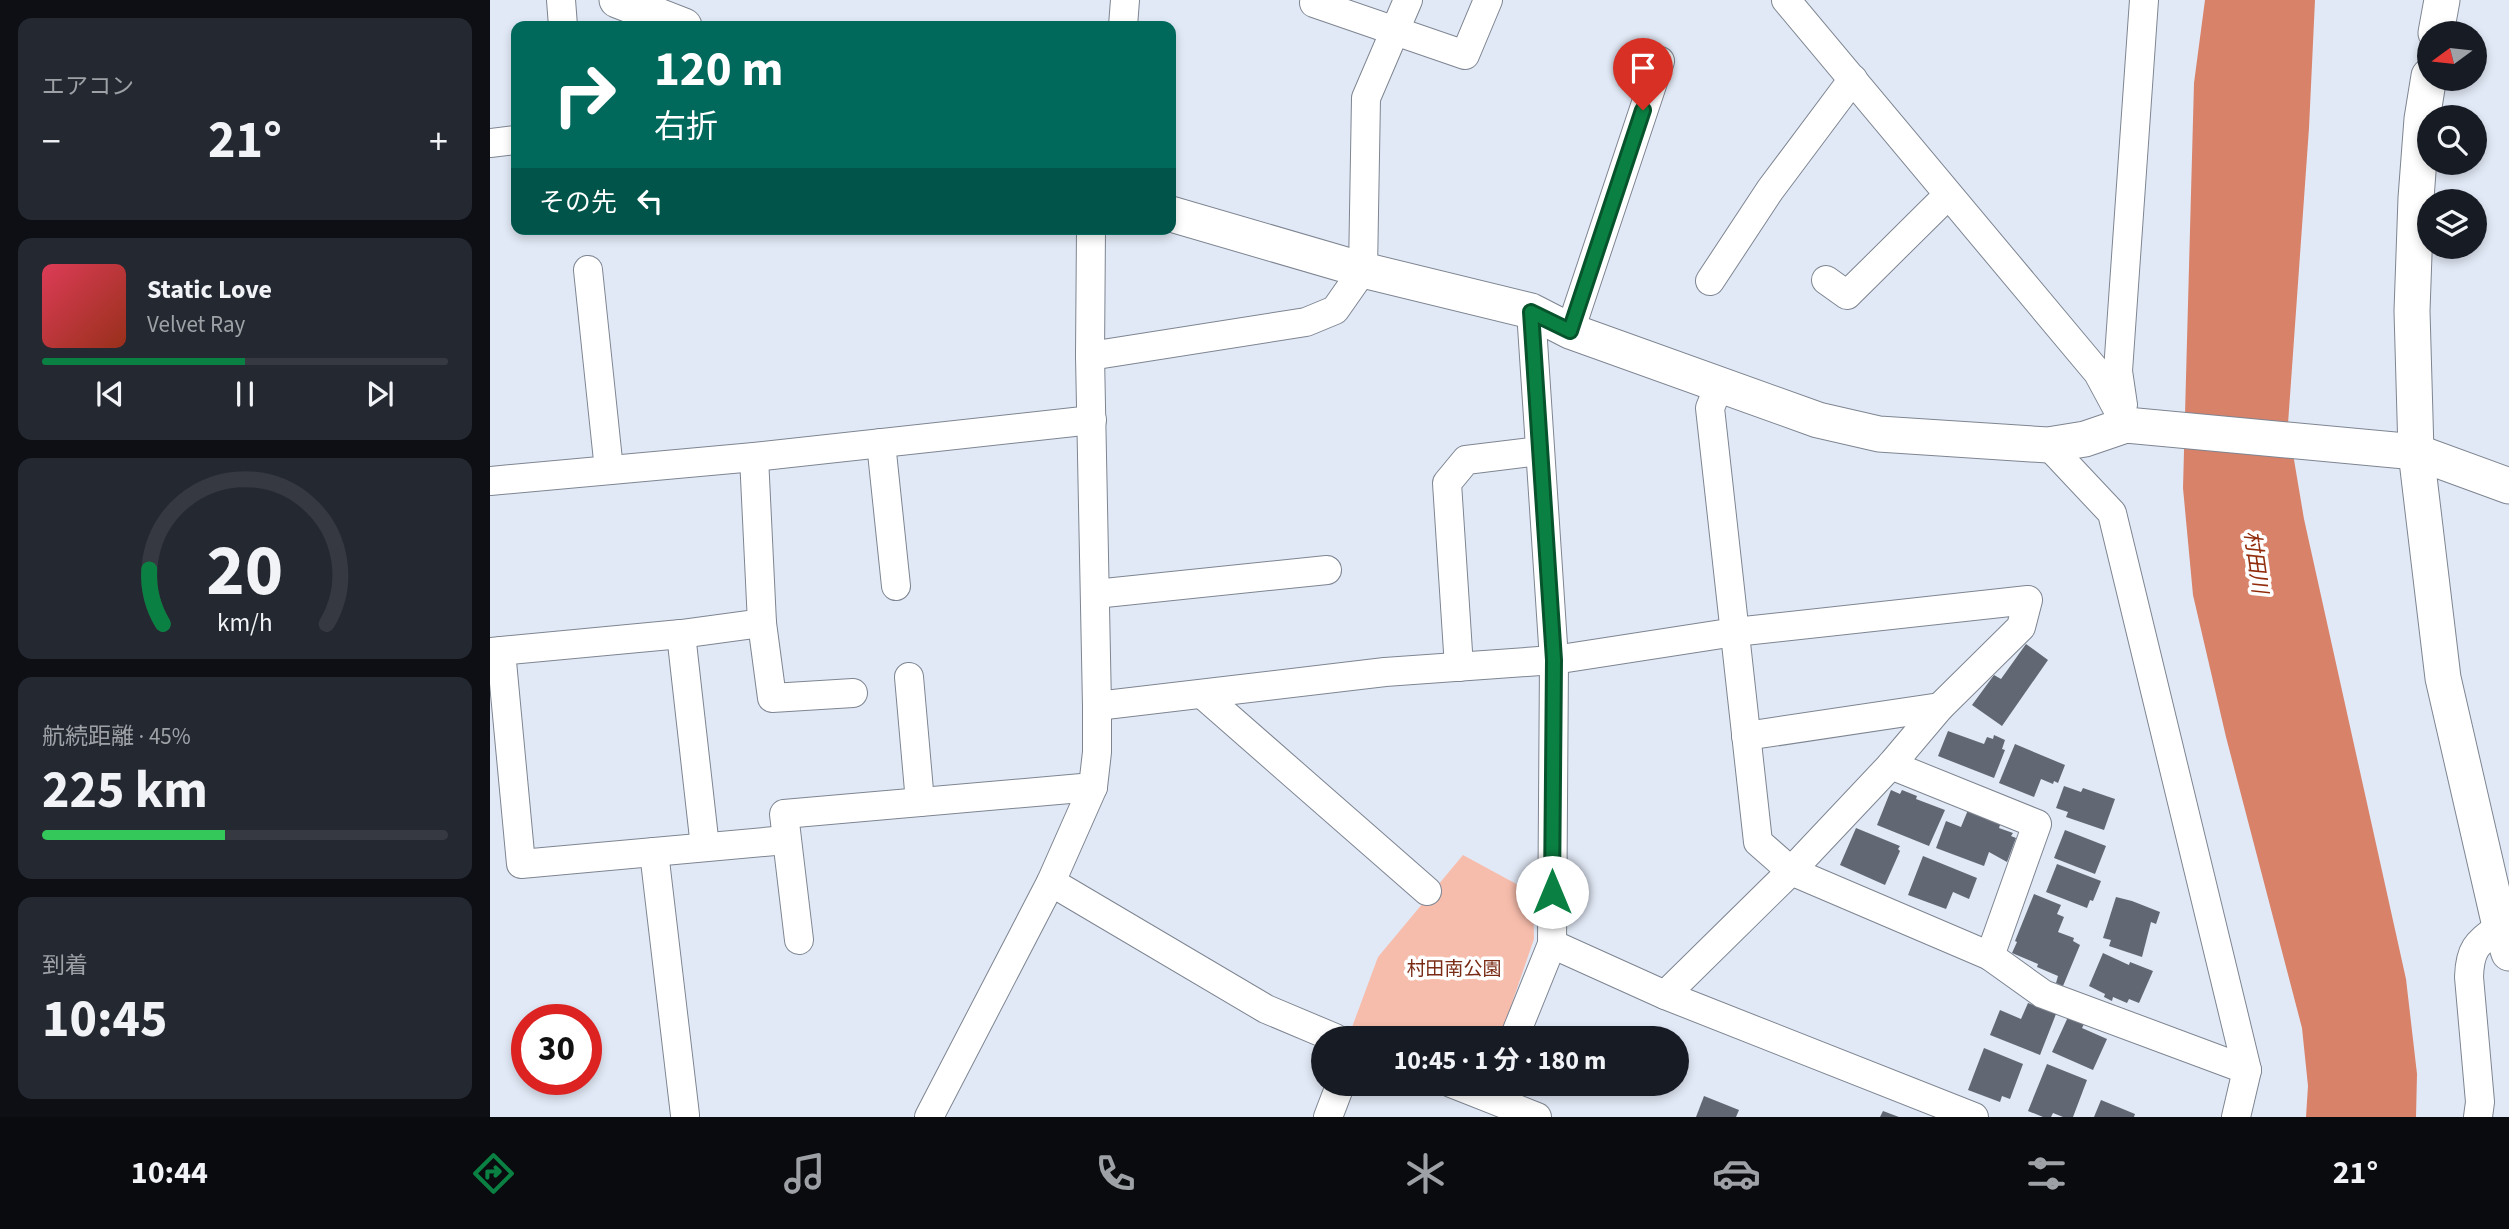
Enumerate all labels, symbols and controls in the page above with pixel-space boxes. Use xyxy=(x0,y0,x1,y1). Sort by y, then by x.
north arrow xyxy=(2417,21,2487,91)
map controls xyxy=(2417,21,2487,259)
text: 120 m xyxy=(654,35,783,105)
pin xyxy=(1613,38,1673,110)
icon: right xyxy=(539,49,630,140)
icon: arrive xyxy=(1624,49,1662,87)
text: エアコン xyxy=(42,70,134,103)
text: 21° xyxy=(208,104,282,178)
text: 右折 xyxy=(654,104,718,150)
button: search xyxy=(2417,105,2487,175)
text: − xyxy=(42,115,61,169)
text: + xyxy=(429,115,448,169)
icon: left xyxy=(631,182,669,220)
text: その先 xyxy=(539,184,617,221)
button: layers xyxy=(2417,189,2487,259)
text: Static Love xyxy=(147,271,272,308)
text: Velvet Ray xyxy=(147,308,245,341)
icon: previous xyxy=(91,375,129,413)
icon: pause xyxy=(226,375,264,413)
icon: next xyxy=(361,375,399,413)
text: 20 xyxy=(207,520,283,624)
water label: 村田川 xyxy=(2237,529,2276,597)
text: km/h xyxy=(217,605,273,641)
text: 航続距離 · 45% xyxy=(42,720,191,753)
text: 225 km xyxy=(42,754,208,828)
position arrow xyxy=(1515,855,1589,929)
text: 到着 xyxy=(42,949,88,982)
park label: 村田南公園 xyxy=(1406,956,1502,983)
text: 10:45 xyxy=(42,983,167,1057)
speed limit sign: 30 xyxy=(511,1004,602,1095)
text: 10:45 · 1 分 · 180 m xyxy=(1394,1042,1606,1079)
icon: directions xyxy=(469,1149,518,1198)
icon: music xyxy=(780,1149,829,1198)
icon: phone xyxy=(1091,1149,1140,1198)
icon: climate xyxy=(1401,1149,1450,1198)
icon: car xyxy=(1712,1149,1761,1198)
icon: filters xyxy=(2022,1149,2071,1198)
text: 10:44 xyxy=(131,1150,208,1196)
text: 21° xyxy=(2333,1150,2378,1196)

